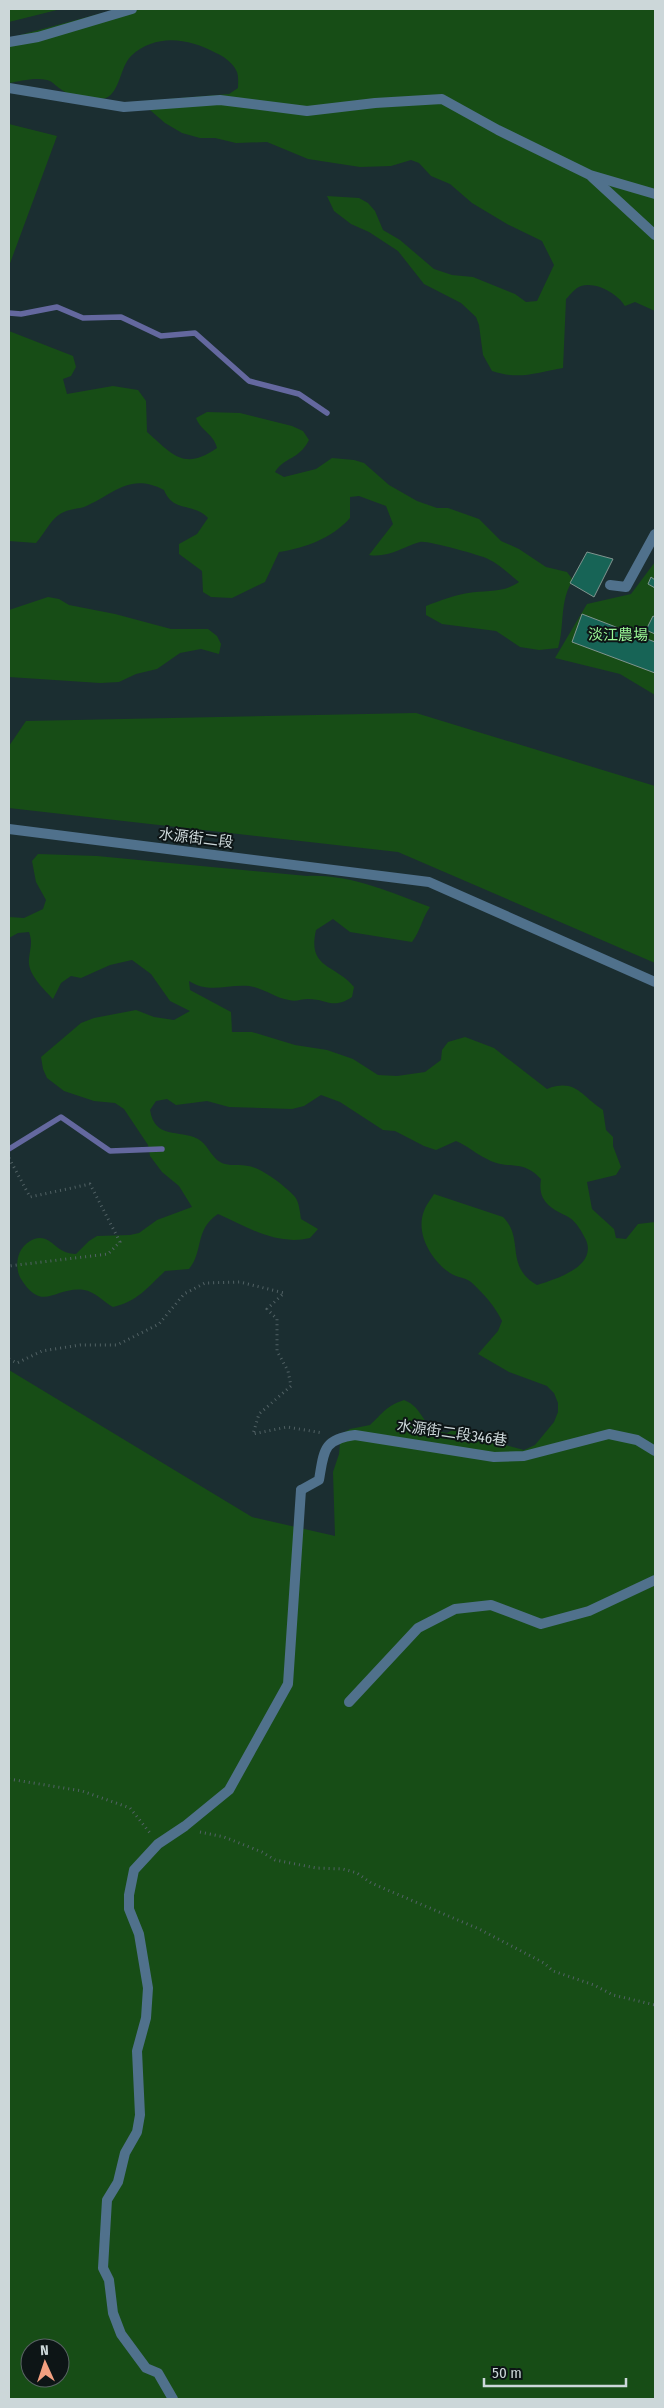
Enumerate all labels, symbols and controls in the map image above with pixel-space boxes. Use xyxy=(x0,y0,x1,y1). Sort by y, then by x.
park label: 淡江農場 xyxy=(588,626,648,644)
street label: 水源街二段 xyxy=(158,824,234,852)
street label: 水源街二段346巷 xyxy=(396,1416,508,1450)
north arrow xyxy=(20,2338,70,2388)
text: N xyxy=(40,2342,49,2359)
scale bar xyxy=(484,2356,626,2388)
text: 50 m xyxy=(492,2364,522,2382)

